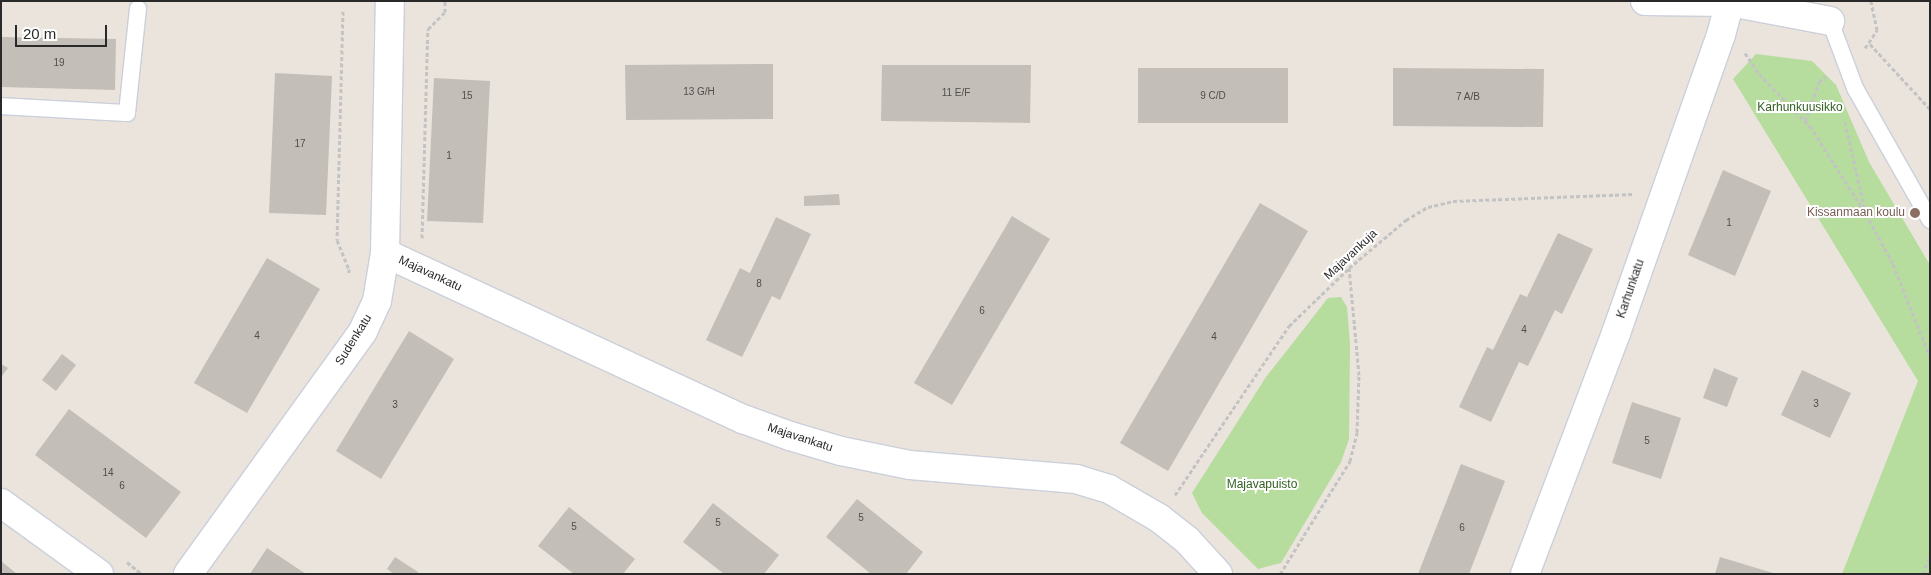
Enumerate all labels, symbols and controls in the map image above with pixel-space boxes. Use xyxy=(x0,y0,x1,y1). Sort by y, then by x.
scale bar xyxy=(18,15,110,47)
text: 20 m xyxy=(23,25,56,42)
house number: 19 xyxy=(53,57,65,69)
house number: 13 G/H xyxy=(683,86,715,98)
house number: 11 E/F xyxy=(942,87,970,99)
house number: 15 xyxy=(461,90,473,102)
house number: 9 C/D xyxy=(1200,90,1226,102)
house number: 7 A/B xyxy=(1456,91,1480,103)
park label: Karhunkuusikko xyxy=(1757,101,1843,115)
house number: 17 xyxy=(294,138,306,150)
house number: 1 xyxy=(446,150,452,162)
place label: Kissanmaan koulu xyxy=(1807,206,1905,220)
marker: Kissanmaan koulu xyxy=(1909,207,1921,219)
house number: 1 xyxy=(1726,217,1732,229)
street label: Majavankuja xyxy=(1321,227,1381,283)
street label: Majavankatu xyxy=(396,253,464,295)
street label: Karhunkatu xyxy=(1614,258,1648,320)
house number: 8 xyxy=(756,278,762,290)
house number: 6 xyxy=(979,305,985,317)
street label: Sudenkatu xyxy=(333,312,375,368)
house number: 4 xyxy=(1521,324,1527,336)
house number: 4 xyxy=(254,330,260,342)
house number: 4 xyxy=(1211,331,1217,343)
house number: 3 xyxy=(1813,398,1819,410)
house number: 3 xyxy=(392,399,398,411)
street label: Majavankatu xyxy=(765,421,835,455)
house number: 5 xyxy=(1644,435,1650,447)
house number: 14 xyxy=(102,467,114,479)
park label: Majavapuisto xyxy=(1227,478,1297,492)
house number: 6 xyxy=(119,480,125,492)
house number: 5 xyxy=(858,512,864,524)
house number: 5 xyxy=(715,517,721,529)
house number: 5 xyxy=(571,521,577,533)
house number: 6 xyxy=(1459,522,1465,534)

